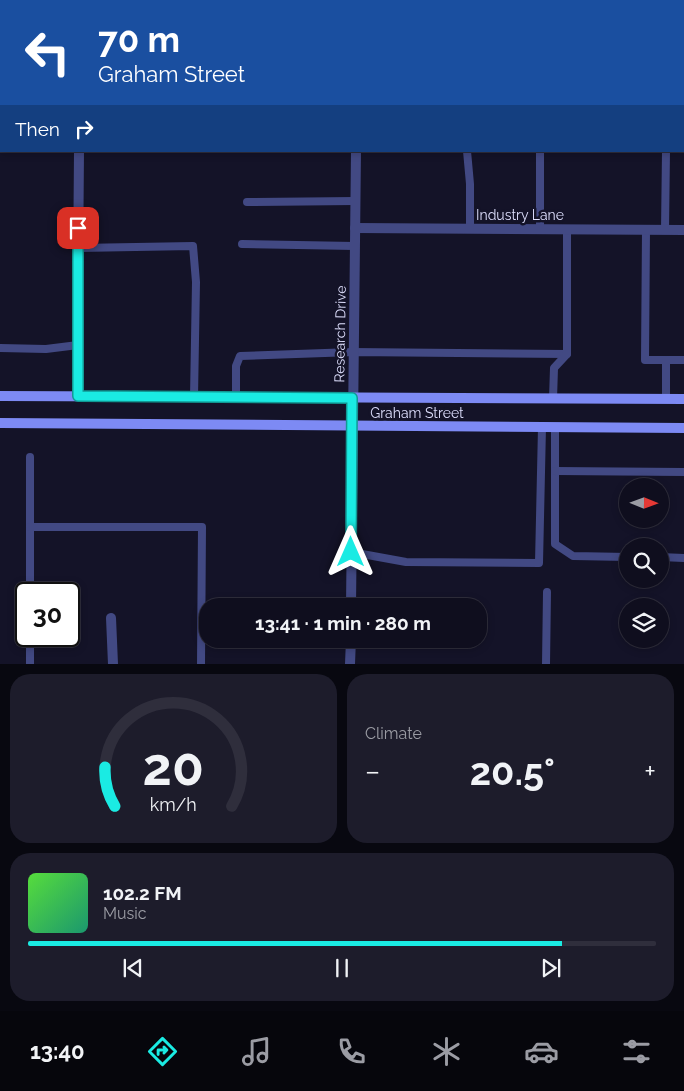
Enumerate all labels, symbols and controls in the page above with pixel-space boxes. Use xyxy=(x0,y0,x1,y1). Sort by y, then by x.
text: 70 m xyxy=(98,19,180,60)
icon: left xyxy=(15,20,80,85)
text: Graham Street xyxy=(98,61,245,87)
icon: right xyxy=(70,115,98,143)
text: Then xyxy=(15,118,60,140)
pin xyxy=(57,207,99,249)
street label: Industry Lane xyxy=(476,207,564,223)
icon: arrive xyxy=(64,214,92,242)
street label: Research Drive xyxy=(331,285,349,383)
street label: Graham Street xyxy=(370,405,464,421)
north arrow xyxy=(619,478,669,528)
map controls xyxy=(619,478,669,648)
position arrow xyxy=(324,525,376,577)
button: search xyxy=(619,538,669,588)
speed limit sign: 30 xyxy=(15,582,80,647)
button: layers xyxy=(619,598,669,648)
text: 13:41 · 1 min · 280 m xyxy=(255,612,431,634)
text: Climate xyxy=(365,724,422,743)
text: 20 xyxy=(143,736,204,797)
text: 20.5° xyxy=(470,749,555,794)
text: − xyxy=(365,755,380,788)
text: + xyxy=(644,755,656,788)
text: km/h xyxy=(150,794,197,815)
text: 102.2 FM xyxy=(103,882,182,904)
text: Music xyxy=(103,904,147,923)
icon: previous xyxy=(119,954,147,982)
icon: pause xyxy=(328,954,356,982)
icon: next xyxy=(537,954,565,982)
icon: directions xyxy=(145,1034,180,1069)
icon: music xyxy=(239,1034,274,1069)
icon: phone xyxy=(334,1034,369,1069)
icon: climate xyxy=(429,1034,464,1069)
icon: car xyxy=(524,1034,559,1069)
icon: filters xyxy=(619,1034,654,1069)
text: 13:40 xyxy=(30,1038,85,1064)

